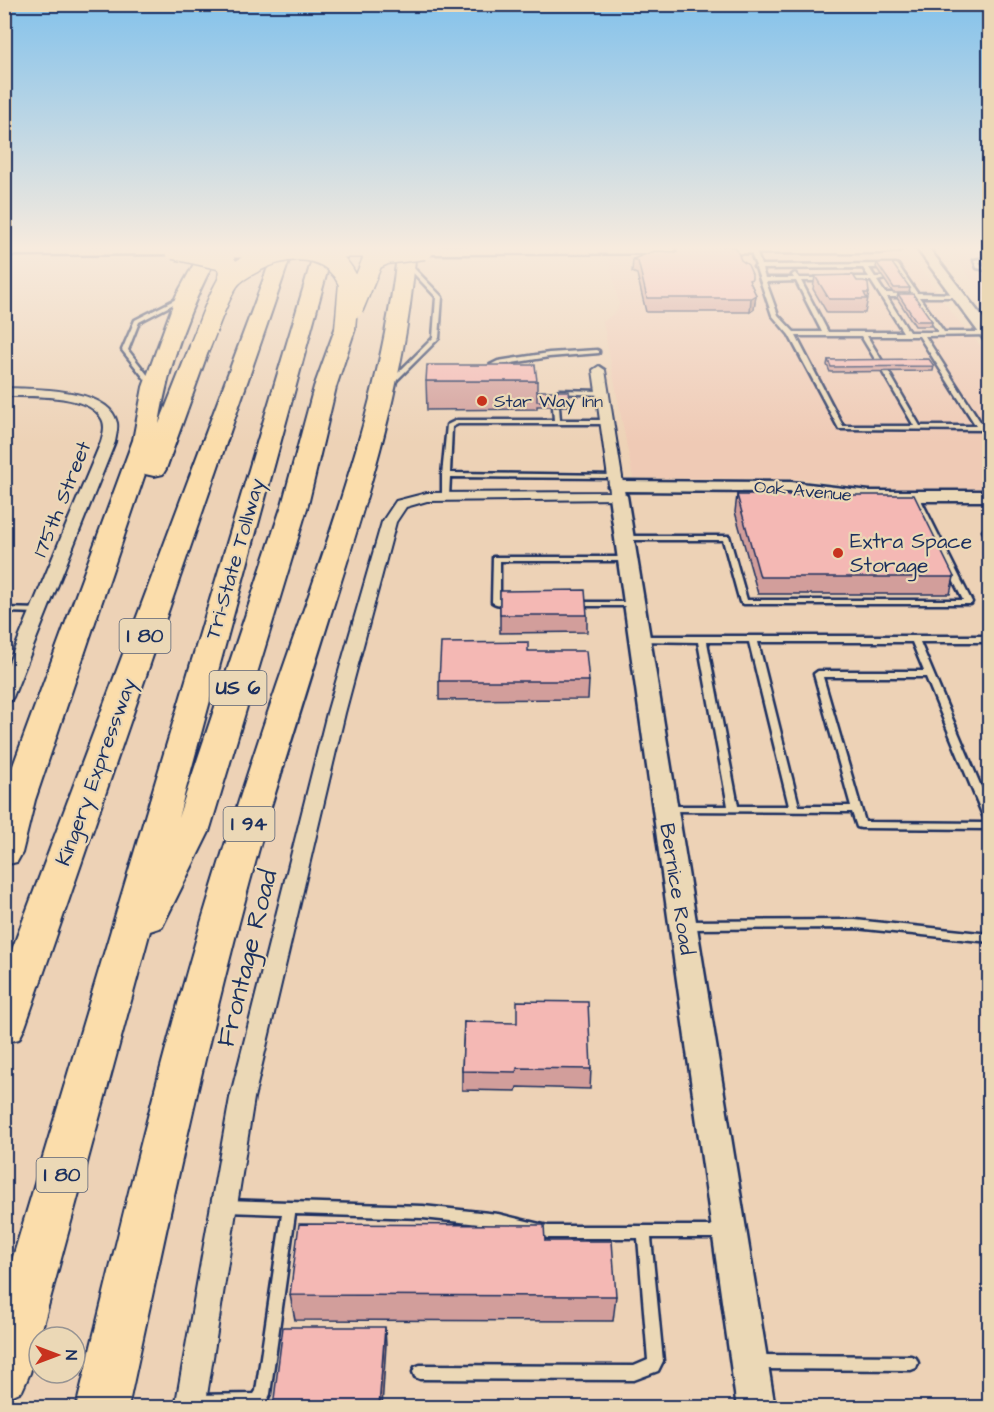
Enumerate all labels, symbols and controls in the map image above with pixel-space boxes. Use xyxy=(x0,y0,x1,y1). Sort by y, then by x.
place label: Star Way Inn xyxy=(494,389,603,415)
marker: Star Way Inn xyxy=(475,394,489,408)
street label: 175th Street xyxy=(26,436,99,561)
street label: Oak Avenue xyxy=(753,474,853,508)
street label: Tri-State Tollway xyxy=(198,475,274,643)
place label: Extra Space Storage xyxy=(850,527,972,582)
marker: Extra Space Storage xyxy=(831,546,845,560)
road number: I 80 xyxy=(120,619,170,653)
road number: US 6 xyxy=(210,671,266,705)
street label: Kingery Expressway xyxy=(49,674,145,870)
road number: I 94 xyxy=(224,807,274,841)
street label: Bernice Road xyxy=(652,821,702,957)
street label: Frontage Road xyxy=(208,866,288,1051)
road number: I 80 xyxy=(36,1158,88,1192)
north arrow xyxy=(27,1325,87,1385)
text: N xyxy=(60,1350,82,1360)

